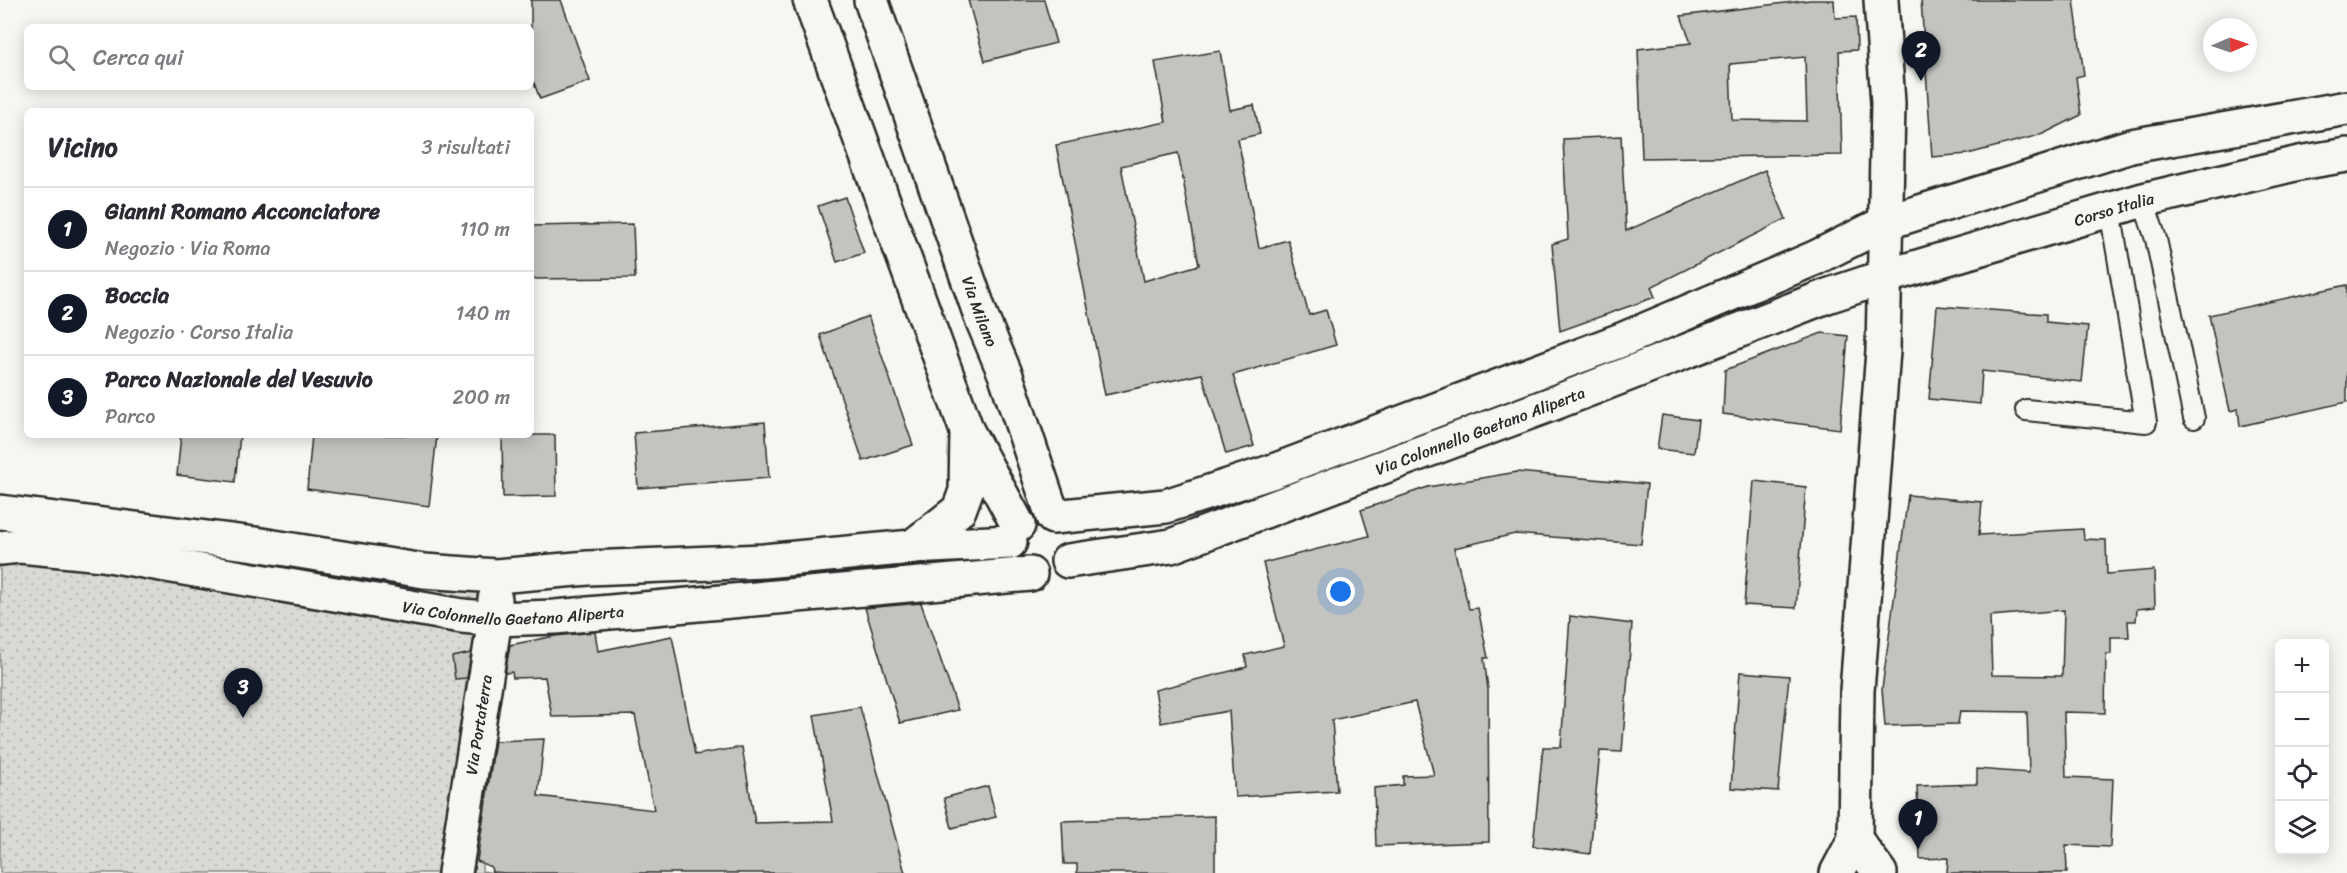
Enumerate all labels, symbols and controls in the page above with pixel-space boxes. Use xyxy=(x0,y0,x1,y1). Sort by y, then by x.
north arrow xyxy=(2203,18,2257,72)
search box xyxy=(24,24,534,90)
pin: 2 xyxy=(1902,32,1940,81)
text: Cerca qui xyxy=(93,38,183,77)
icon: search xyxy=(45,41,78,74)
text: Vicino xyxy=(48,124,118,170)
text: 3 risultati xyxy=(421,130,510,165)
street label: Corso Italia xyxy=(2070,183,2158,234)
text: Gianni Romano Acconciatore xyxy=(105,192,380,231)
text: 1 xyxy=(63,212,72,247)
text: 110 m xyxy=(460,212,510,247)
text: Negozio · Via Roma xyxy=(105,231,270,266)
street label: Via Milano xyxy=(954,272,1007,351)
text: Boccia xyxy=(105,276,169,315)
text: 2 xyxy=(62,296,73,331)
text: 140 m xyxy=(456,296,510,331)
text: Negozio · Corso Italia xyxy=(105,315,293,350)
text: Parco Nazionale del Vesuvio xyxy=(105,360,373,399)
street label: Via Colonnello Gaetano Aliperta xyxy=(1371,378,1589,483)
text: 3 xyxy=(62,380,73,415)
text: 200 m xyxy=(453,380,510,415)
text: Parco xyxy=(105,399,156,434)
your location xyxy=(1326,577,1355,606)
street label: Via Colonnello Gaetano Aliperta xyxy=(400,591,625,634)
map controls xyxy=(2275,639,2329,855)
button: + xyxy=(2275,639,2329,693)
pin: 3 xyxy=(224,668,262,718)
street label: Via Portaterra xyxy=(456,673,501,777)
button: − xyxy=(2275,693,2329,747)
button: locate xyxy=(2275,747,2329,801)
pin: 1 xyxy=(1898,800,1938,849)
button: layers xyxy=(2275,801,2329,855)

